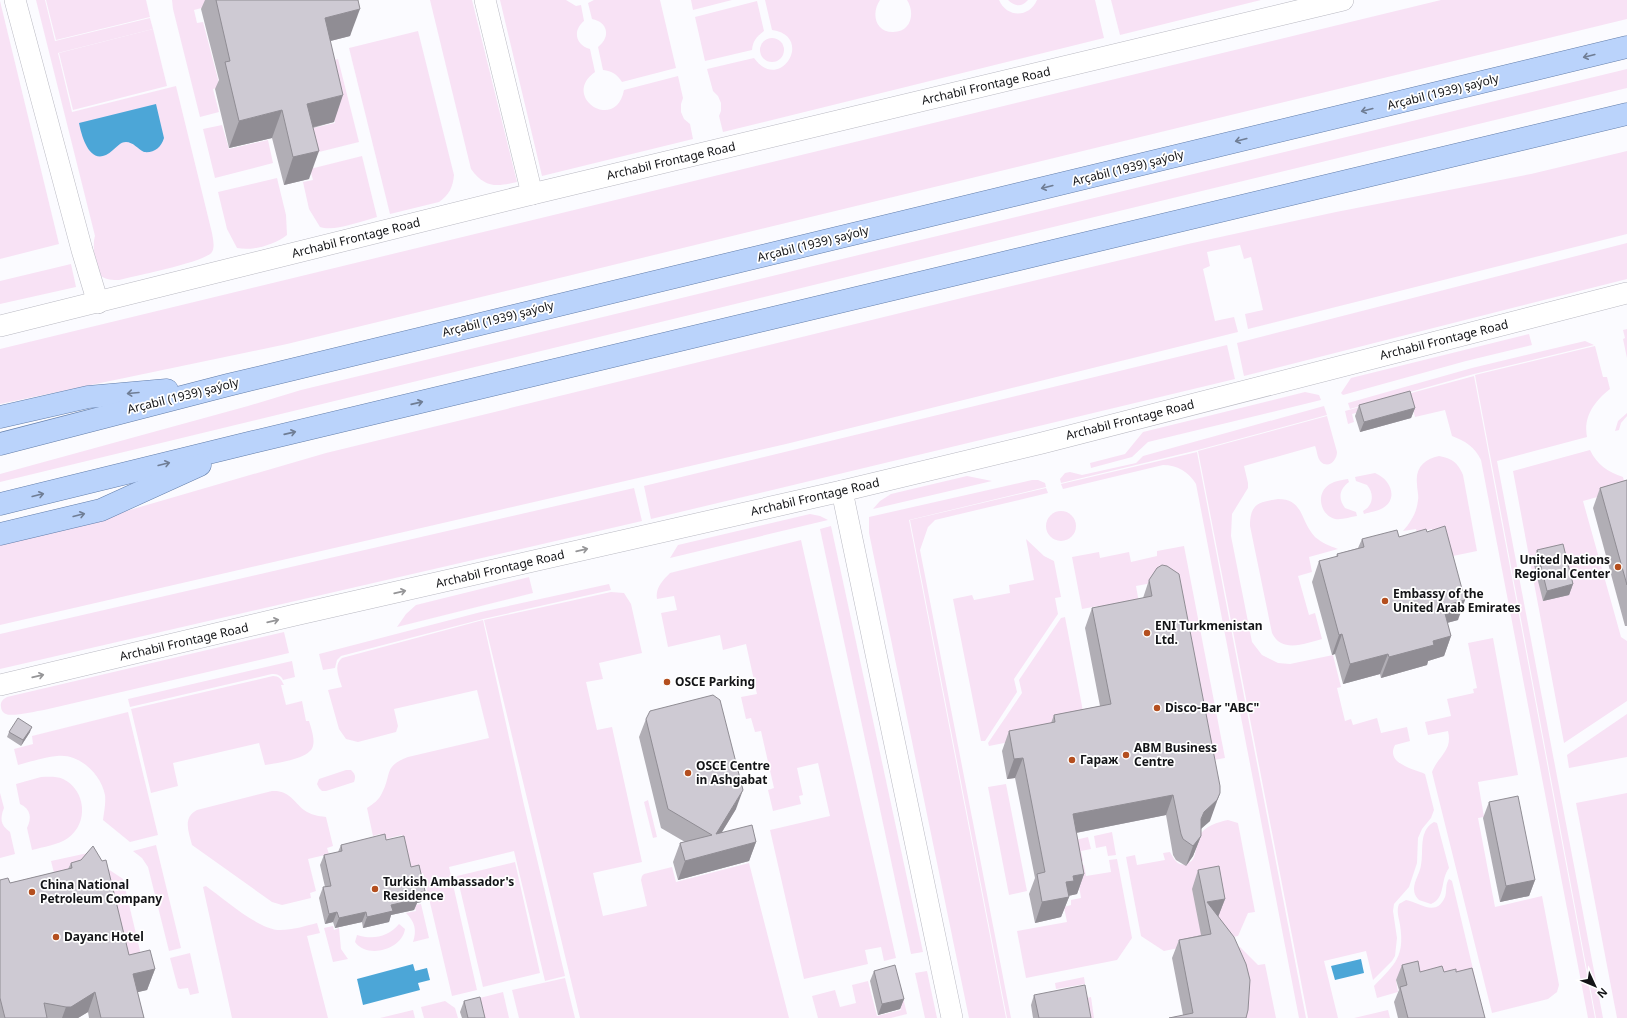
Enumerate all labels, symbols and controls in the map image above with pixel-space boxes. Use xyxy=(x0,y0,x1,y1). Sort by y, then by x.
one-way arrow xyxy=(1583,53,1596,61)
street label: Archabil Frontage Road xyxy=(920,62,1052,109)
street label: Arçabil (1939) şaýoly xyxy=(1385,69,1501,114)
one-way arrow xyxy=(1361,106,1374,114)
street label: Archabil Frontage Road xyxy=(605,137,737,184)
one-way arrow xyxy=(1235,137,1248,145)
street label: Arçabil (1939) şaýoly xyxy=(1070,145,1186,190)
one-way arrow xyxy=(1040,184,1053,192)
street label: Archabil Frontage Road xyxy=(290,213,422,262)
street label: Arçabil (1939) şaýoly xyxy=(755,221,871,266)
street label: Arçabil (1939) şaýoly xyxy=(440,296,556,341)
street label: Archabil Frontage Road xyxy=(1378,315,1510,364)
street label: Arçabil (1939) şaýoly xyxy=(125,373,241,418)
one-way arrow xyxy=(127,389,140,396)
street label: Archabil Frontage Road xyxy=(1064,395,1196,444)
one-way arrow xyxy=(410,398,423,406)
one-way arrow xyxy=(284,429,297,436)
one-way arrow xyxy=(157,460,170,467)
street label: Archabil Frontage Road xyxy=(749,473,881,520)
one-way arrow xyxy=(31,491,44,498)
one-way arrow xyxy=(72,511,85,519)
street label: Archabil Frontage Road xyxy=(434,545,566,592)
one-way arrow xyxy=(575,546,588,554)
place label: United Nations Regional Center xyxy=(1514,551,1611,582)
marker: United Nations Regional Center xyxy=(1613,562,1623,572)
place label: Embassy of the United Arab Emirates xyxy=(1393,585,1521,616)
one-way arrow xyxy=(393,587,406,595)
marker: Embassy of the United Arab Emirates xyxy=(1380,596,1390,606)
one-way arrow xyxy=(267,616,280,624)
place label: ENI Turkmenistan Ltd. xyxy=(1155,617,1263,648)
street label: Archabil Frontage Road xyxy=(118,618,250,665)
marker: ENI Turkmenistan Ltd. xyxy=(1142,628,1152,638)
one-way arrow xyxy=(31,672,44,680)
place label: OSCE Parking xyxy=(675,673,755,690)
marker: OSCE Parking xyxy=(662,677,672,687)
place label: Disco-Bar "ABC" xyxy=(1165,699,1259,716)
marker: Disco-Bar "ABC" xyxy=(1152,703,1162,713)
place label: ABM Business Centre xyxy=(1134,739,1217,770)
marker: ABM Business Centre xyxy=(1121,750,1131,760)
place label: Гараж xyxy=(1080,751,1119,768)
marker: Гараж xyxy=(1067,755,1077,765)
place label: OSCE Centre in Ashgabat xyxy=(696,757,770,788)
marker: OSCE Centre in Ashgabat xyxy=(683,768,693,778)
place label: Turkish Ambassador's Residence xyxy=(383,873,514,904)
place label: China National Petroleum Company xyxy=(40,876,162,907)
marker: Turkish Ambassador's Residence xyxy=(370,884,380,894)
marker: China National Petroleum Company xyxy=(27,887,37,897)
place label: Dayanc Hotel xyxy=(64,928,144,945)
marker: Dayanc Hotel xyxy=(51,932,61,942)
north arrow xyxy=(1575,966,1615,1006)
text: N xyxy=(1594,985,1611,1002)

